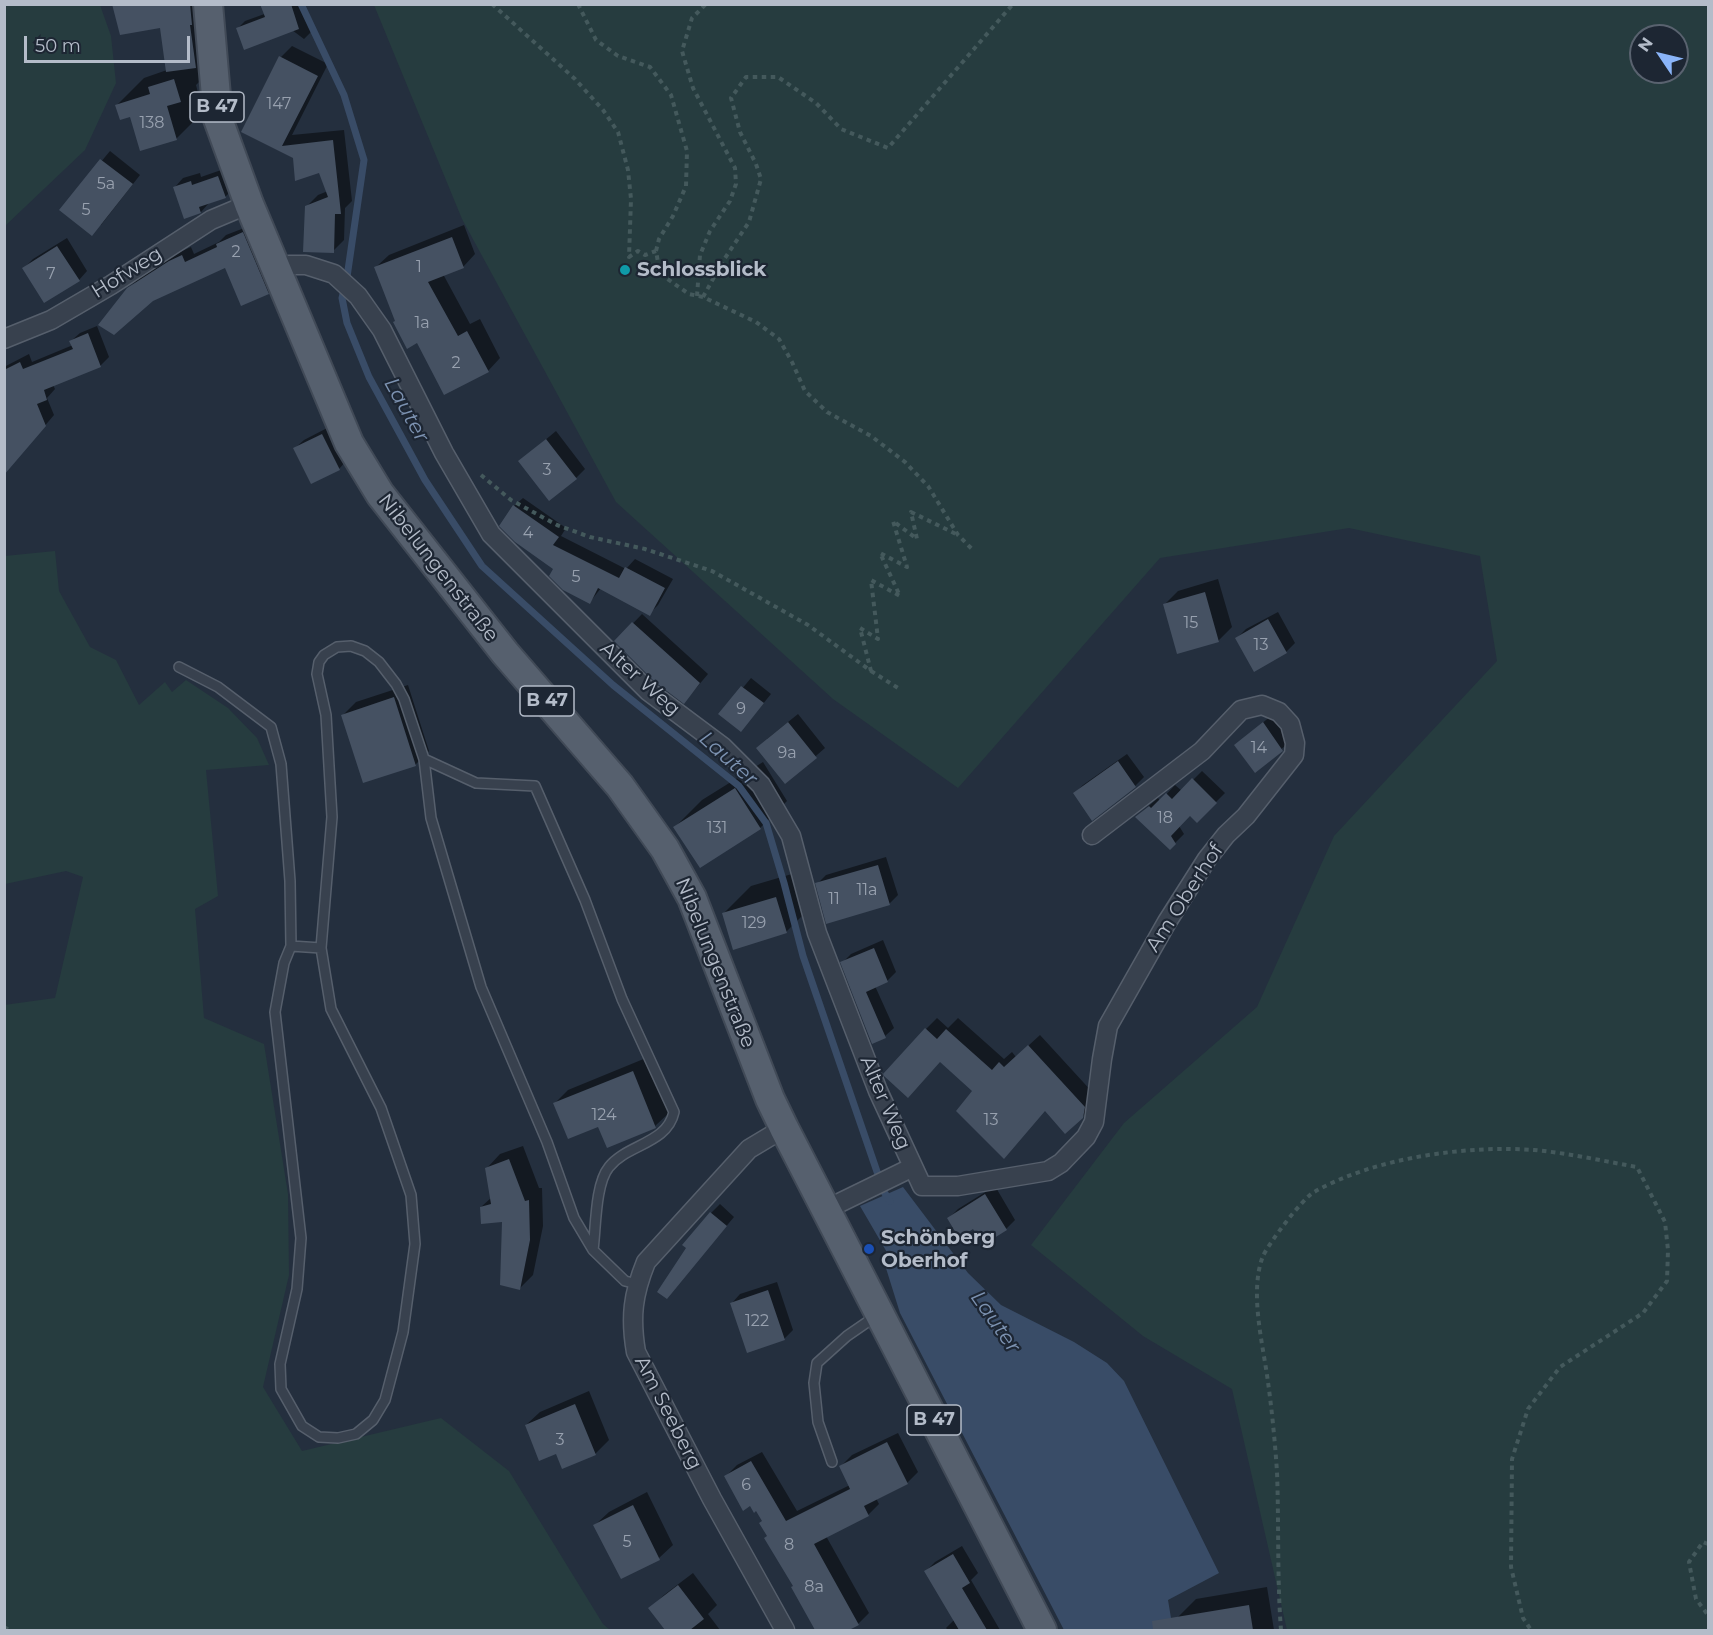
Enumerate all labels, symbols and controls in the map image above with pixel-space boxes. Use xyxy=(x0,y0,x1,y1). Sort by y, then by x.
scale bar xyxy=(27,24,194,62)
north arrow xyxy=(1629,24,1689,84)
text: N xyxy=(1634,34,1657,55)
text: 50 m xyxy=(35,35,81,57)
road number: B 47 xyxy=(190,92,244,122)
house number: 147 xyxy=(267,94,291,114)
house number: 138 xyxy=(139,113,165,133)
house number: 5a xyxy=(97,174,115,194)
house number: 5 xyxy=(81,200,91,220)
street label: Hofweg xyxy=(87,242,167,304)
house number: 2 xyxy=(231,242,241,262)
house number: 1 xyxy=(416,257,422,277)
place label: Schlossblick xyxy=(637,258,766,282)
marker: Schlossblick xyxy=(618,263,632,277)
house number: 7 xyxy=(46,264,56,284)
house number: 1a xyxy=(414,313,430,333)
house number: 2 xyxy=(451,353,461,373)
water label: Lauter xyxy=(378,373,434,447)
house number: 3 xyxy=(542,460,552,480)
street label: Nibelungenstraße xyxy=(373,489,503,647)
house number: 4 xyxy=(523,523,533,543)
house number: 5 xyxy=(571,567,581,587)
house number: 15 xyxy=(1184,613,1198,633)
house number: 13 xyxy=(1254,635,1268,655)
street label: Alter Weg xyxy=(595,637,685,721)
road number: B 47 xyxy=(520,686,574,716)
house number: 9 xyxy=(736,699,746,719)
water label: Lauter xyxy=(694,726,762,792)
house number: 14 xyxy=(1251,738,1267,758)
house number: 9a xyxy=(777,743,797,763)
house number: 18 xyxy=(1157,808,1173,828)
house number: 131 xyxy=(707,818,727,838)
street label: Am Oberhof xyxy=(1141,839,1229,957)
street label: Nibelungenstraße xyxy=(670,874,760,1052)
house number: 11a xyxy=(857,880,877,900)
house number: 11 xyxy=(828,889,840,909)
house number: 129 xyxy=(742,913,766,933)
street label: Alter Weg xyxy=(855,1053,915,1153)
house number: 124 xyxy=(591,1105,617,1125)
house number: 13 xyxy=(984,1110,998,1130)
place label: Schönberg Oberhof xyxy=(881,1226,995,1273)
marker: Schönberg Oberhof xyxy=(862,1242,876,1256)
water label: Lauter xyxy=(965,1286,1025,1358)
house number: 122 xyxy=(745,1311,769,1331)
street label: Am Seeberg xyxy=(629,1352,707,1474)
road number: B 47 xyxy=(907,1405,961,1435)
house number: 3 xyxy=(555,1430,565,1450)
house number: 6 xyxy=(741,1475,751,1495)
house number: 5 xyxy=(622,1532,632,1552)
house number: 8 xyxy=(784,1535,794,1555)
house number: 8a xyxy=(804,1577,824,1597)

